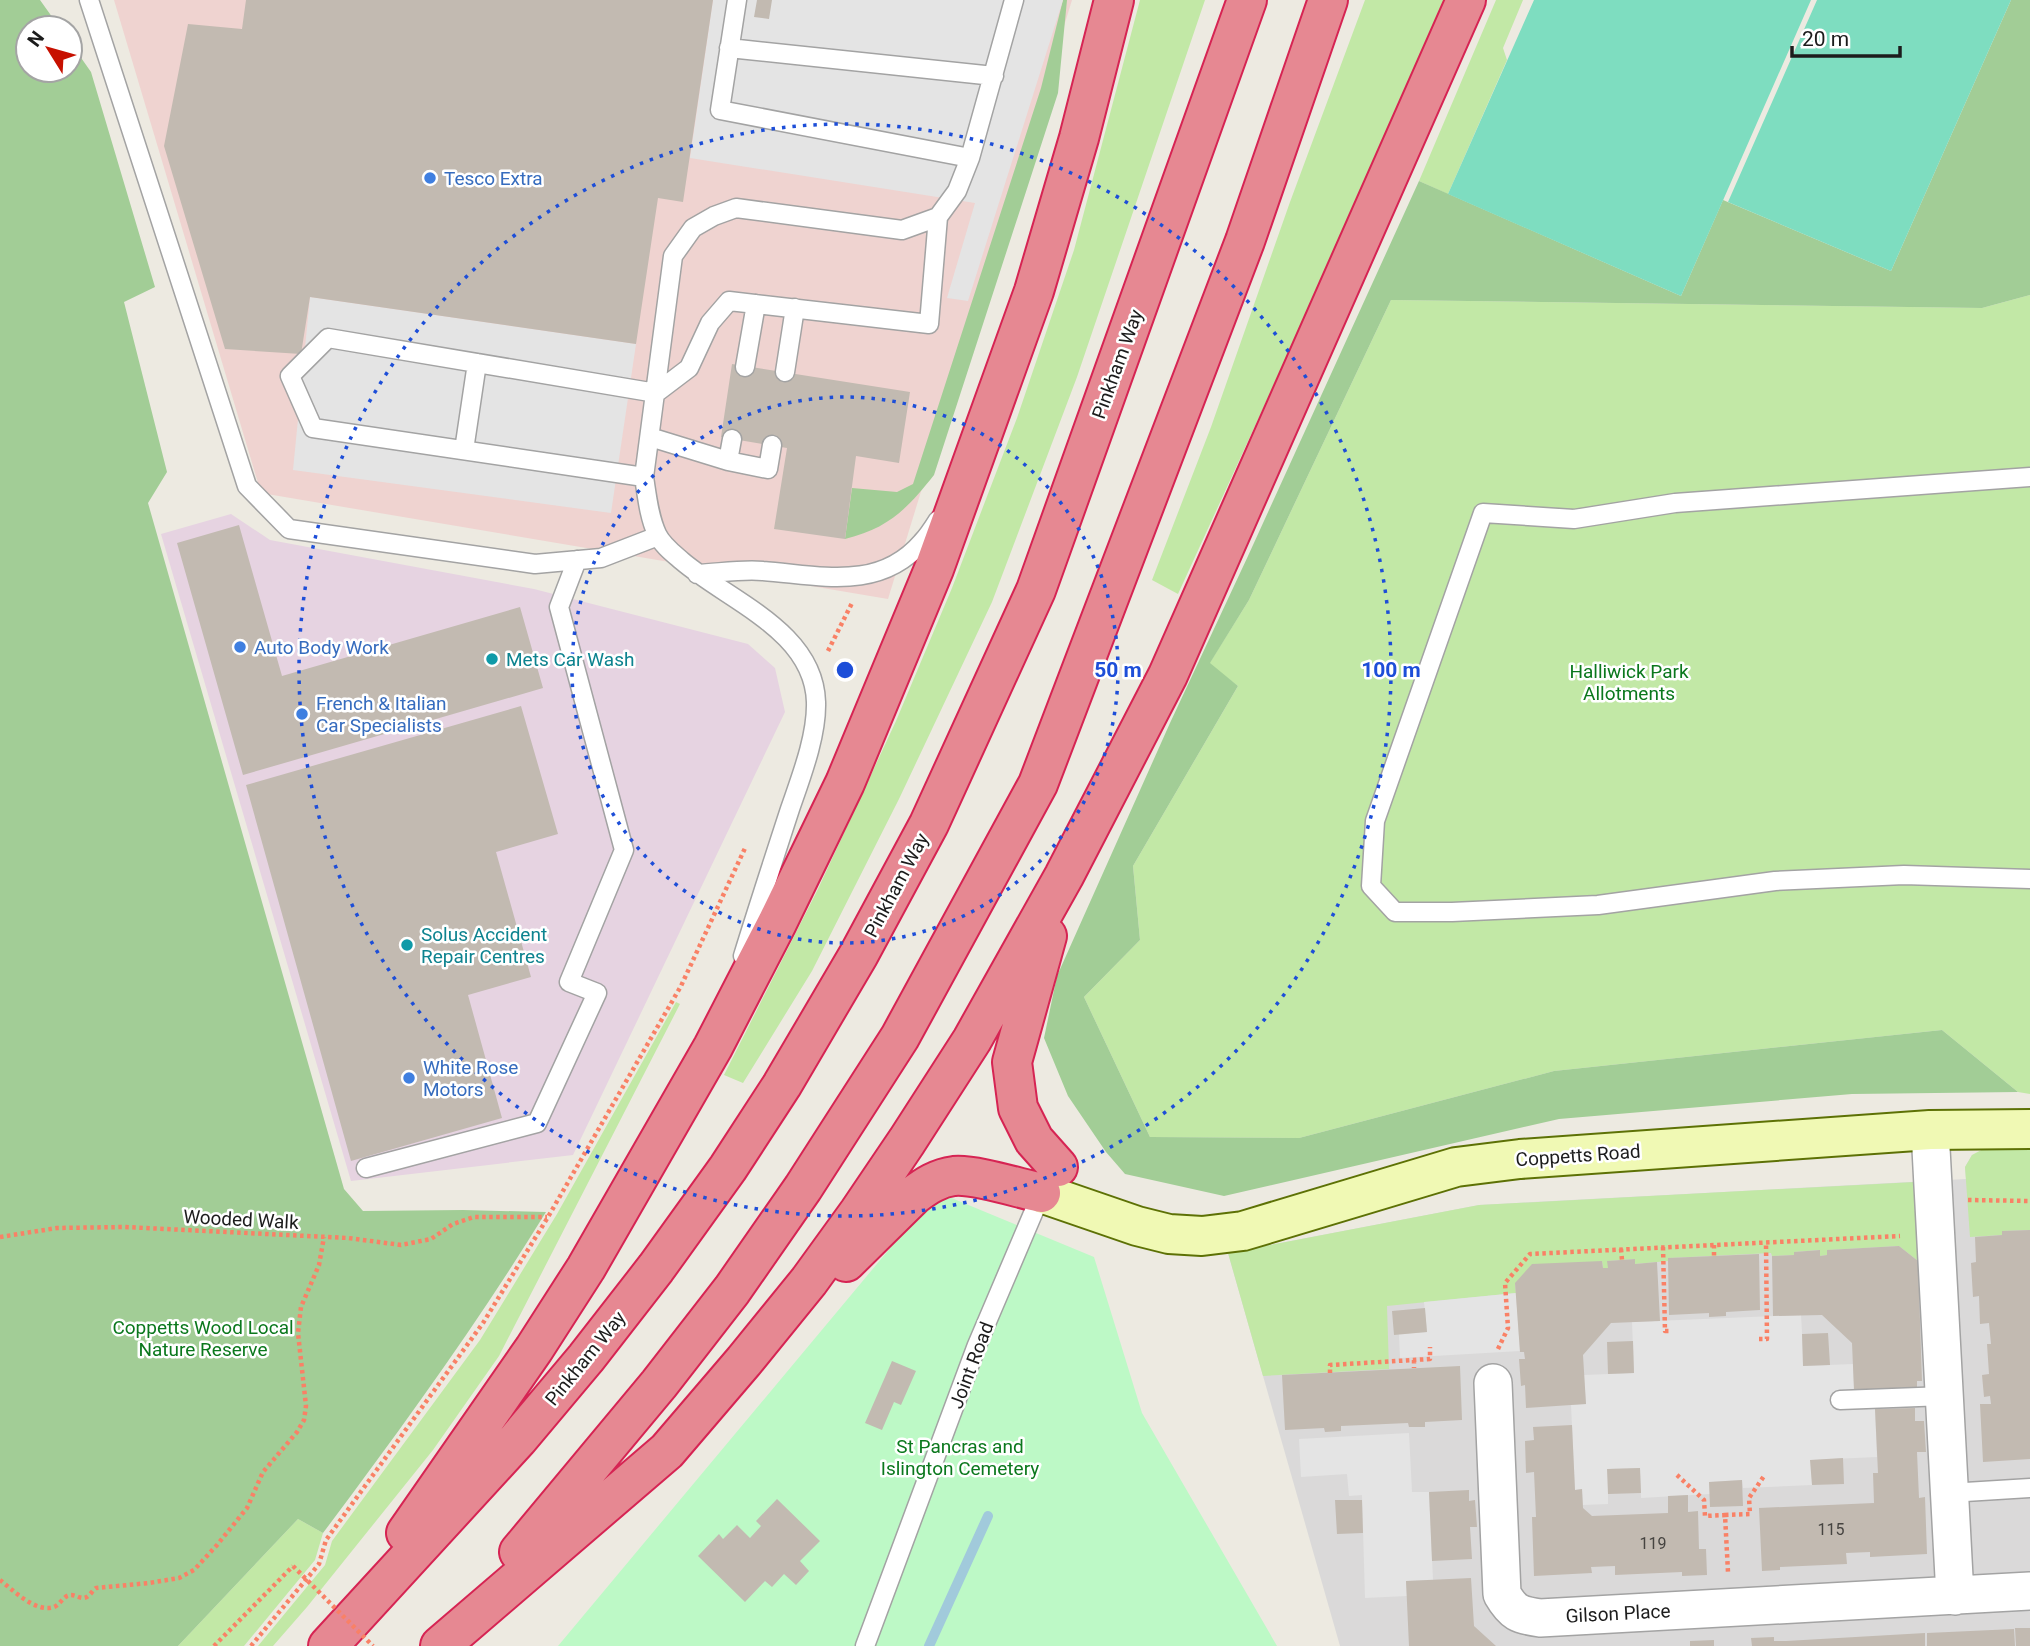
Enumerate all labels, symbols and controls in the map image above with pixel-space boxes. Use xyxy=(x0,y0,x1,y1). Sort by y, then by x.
north arrow xyxy=(14,14,84,84)
scale bar xyxy=(1792,14,1900,58)
text: N xyxy=(23,27,49,51)
text: 20 m xyxy=(1802,27,1849,51)
place label: Tesco Extra xyxy=(444,167,543,190)
marker: Tesco Extra xyxy=(422,170,438,186)
street label: Pinkham Way xyxy=(1087,306,1148,422)
place label: Auto Body Work xyxy=(254,636,389,659)
marker: Auto Body Work xyxy=(232,639,248,655)
place label: Mets Car Wash xyxy=(506,648,634,671)
marker: Mets Car Wash xyxy=(484,651,500,667)
centre of rings xyxy=(833,658,857,682)
text: 50 m xyxy=(1094,658,1142,682)
text: 100 m xyxy=(1361,658,1421,682)
park label: Halliwick Park Allotments xyxy=(1569,660,1689,705)
place label: French & Italian Car Specialists xyxy=(316,692,447,737)
marker: French & Italian Car Specialists xyxy=(294,706,310,722)
street label: Pinkham Way xyxy=(859,829,934,941)
place label: Solus Accident Repair Centres xyxy=(421,923,547,968)
marker: Solus Accident Repair Centres xyxy=(399,937,415,953)
place label: White Rose Motors xyxy=(423,1056,518,1101)
marker: White Rose Motors xyxy=(401,1070,417,1086)
street label: Coppetts Road xyxy=(1515,1140,1641,1171)
street label: Wooded Walk xyxy=(183,1205,300,1234)
street label: Pinkham Way xyxy=(540,1307,630,1410)
park label: Coppetts Wood Local Nature Reserve xyxy=(112,1316,294,1361)
street label: Joint Road xyxy=(944,1319,999,1412)
park label: St Pancras and Islington Cemetery xyxy=(881,1435,1039,1480)
house number: 115 xyxy=(1818,1520,1844,1539)
house number: 119 xyxy=(1640,1534,1666,1553)
street label: Gilson Place xyxy=(1565,1599,1671,1628)

